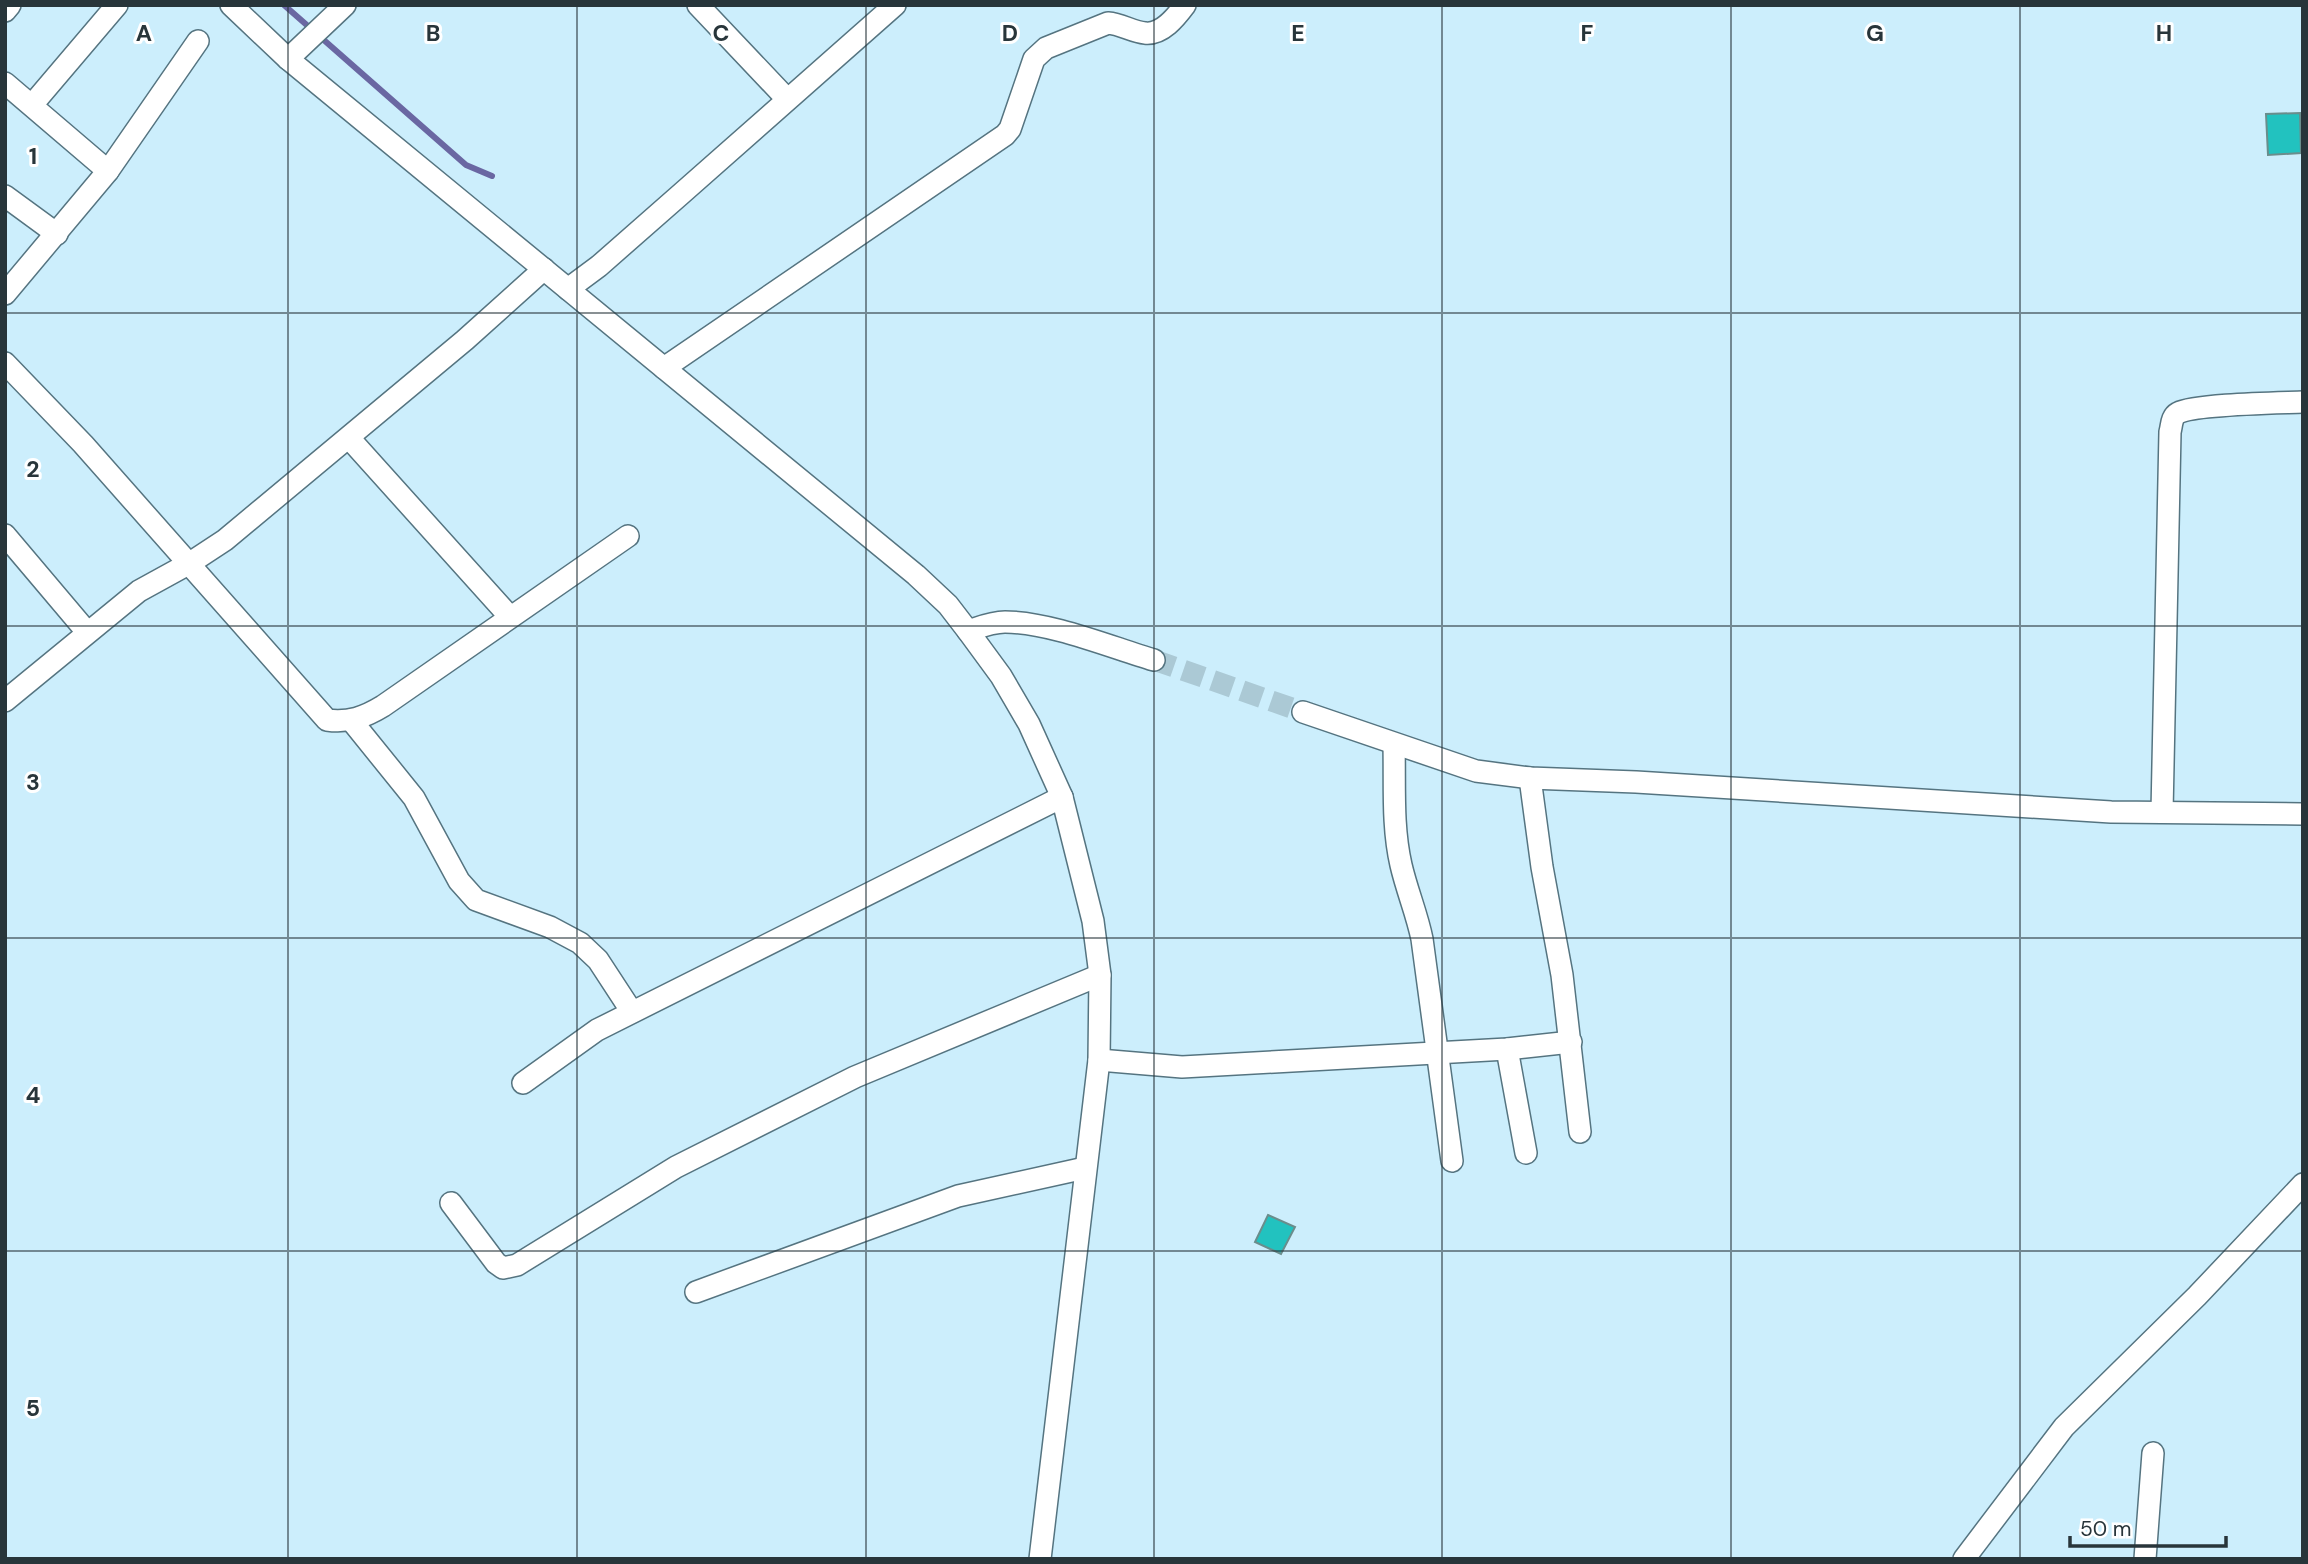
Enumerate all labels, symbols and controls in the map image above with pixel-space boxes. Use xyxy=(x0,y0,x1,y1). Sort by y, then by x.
text: A xyxy=(136,18,152,48)
text: B xyxy=(426,18,440,48)
text: C xyxy=(713,18,729,48)
text: D xyxy=(1002,18,1018,48)
text: E xyxy=(1291,18,1305,48)
text: F xyxy=(1581,18,1594,48)
text: G xyxy=(1866,18,1884,48)
text: H xyxy=(2156,18,2172,48)
text: 1 xyxy=(29,141,37,171)
text: 2 xyxy=(26,454,40,484)
text: 3 xyxy=(26,767,40,797)
text: 4 xyxy=(26,1080,41,1110)
text: 5 xyxy=(26,1393,40,1423)
scale bar xyxy=(2070,1504,2226,1548)
text: 50 m xyxy=(2080,1515,2131,1543)

